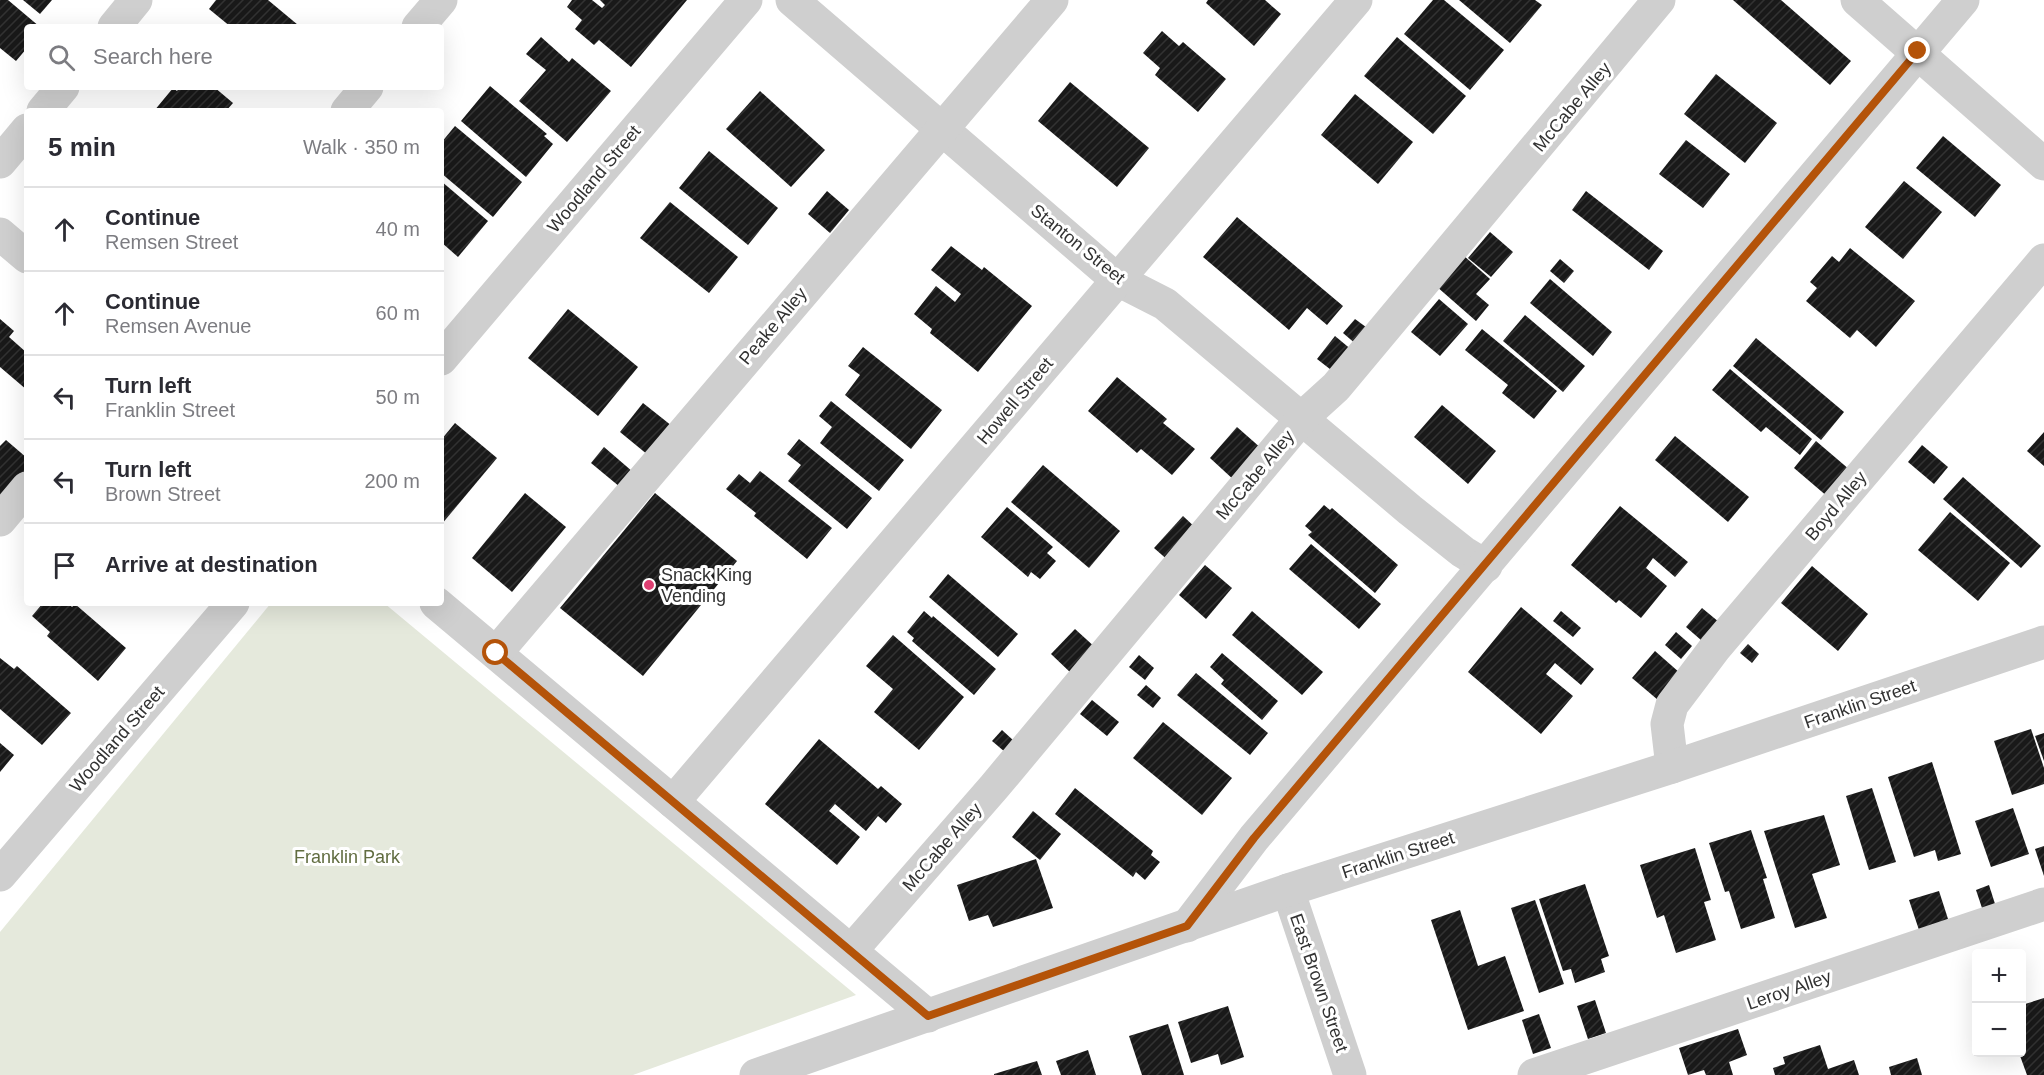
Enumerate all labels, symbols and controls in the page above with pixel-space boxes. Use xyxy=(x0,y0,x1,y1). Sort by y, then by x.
search box xyxy=(24,24,444,90)
route end xyxy=(1904,37,1930,63)
icon: search xyxy=(45,41,78,74)
text: Search here xyxy=(93,44,213,69)
street label: McCabe Alley xyxy=(1529,58,1615,156)
street label: Woodland Street xyxy=(543,121,645,237)
text: 5 min xyxy=(48,132,116,162)
text: Walk · 350 m xyxy=(303,136,420,158)
street label: Stanton Street xyxy=(1027,200,1129,288)
text: Continue xyxy=(105,205,200,230)
icon: ahead xyxy=(48,213,81,246)
text: 40 m xyxy=(376,218,420,240)
text: Remsen Street xyxy=(105,231,238,253)
street label: Peake Alley xyxy=(735,284,811,368)
text: Continue xyxy=(105,289,200,314)
icon: ahead xyxy=(48,297,81,330)
text: 60 m xyxy=(376,302,420,324)
text: Remsen Avenue xyxy=(105,315,251,337)
street label: Howell Street xyxy=(973,354,1057,448)
text: Turn left xyxy=(105,373,191,398)
icon: left xyxy=(48,381,81,414)
text: 50 m xyxy=(376,386,420,408)
text: Franklin Street xyxy=(105,399,235,421)
street label: McCabe Alley xyxy=(1212,426,1298,524)
text: Turn left xyxy=(105,457,191,482)
icon: left xyxy=(48,465,81,498)
street label: Boyd Alley xyxy=(1801,467,1871,545)
text: 200 m xyxy=(364,470,420,492)
text: Brown Street xyxy=(105,483,221,505)
icon: arrive xyxy=(48,549,81,582)
text: Arrive at destination xyxy=(105,552,318,577)
place label: Snack King Vending xyxy=(661,565,752,606)
marker: Snack King Vending xyxy=(642,578,656,592)
route start xyxy=(482,639,508,665)
street label: Franklin Street xyxy=(1801,675,1919,733)
street label: Woodland Street xyxy=(66,682,168,796)
street label: McCabe Alley xyxy=(898,799,986,895)
street label: Franklin Street xyxy=(1339,827,1457,883)
park label: Franklin Park xyxy=(294,847,401,867)
street label: East Brown Street xyxy=(1286,911,1352,1055)
map controls xyxy=(1972,949,2026,1057)
button: + xyxy=(1972,949,2026,1003)
street label: Leroy Alley xyxy=(1744,966,1834,1014)
button: − xyxy=(1972,1003,2026,1057)

